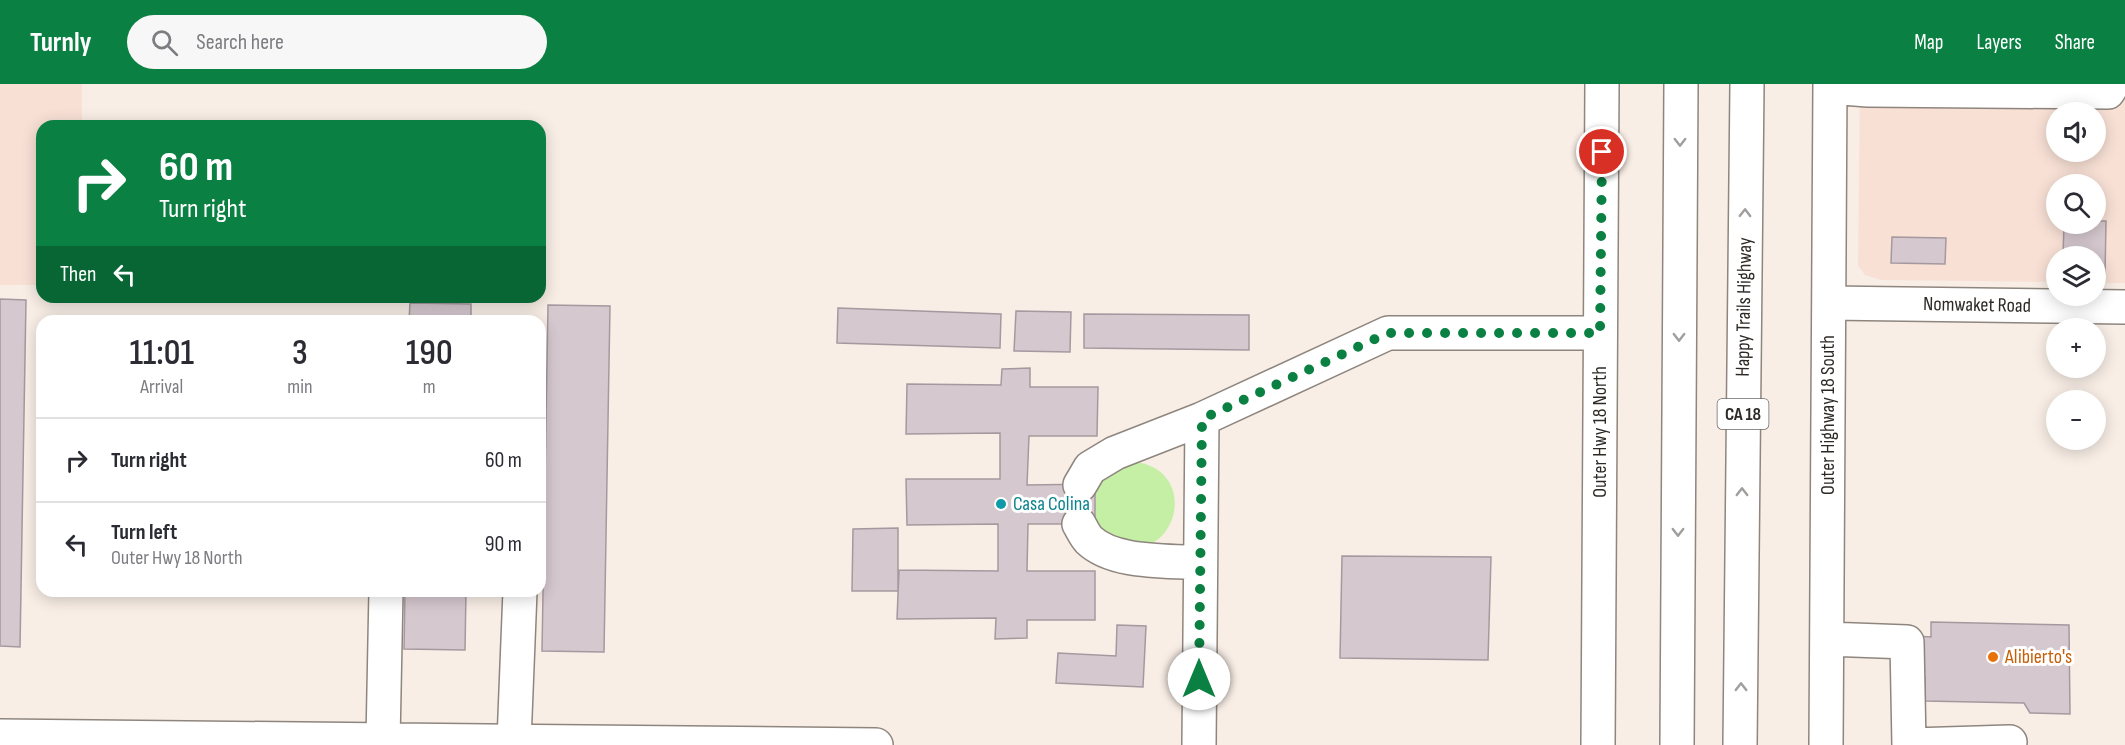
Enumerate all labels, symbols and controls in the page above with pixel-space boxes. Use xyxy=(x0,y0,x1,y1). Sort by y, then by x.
search box xyxy=(127,15,547,69)
text: Turnly xyxy=(30,26,91,59)
icon: search xyxy=(148,26,181,59)
text: Search here xyxy=(196,29,284,56)
text: Map xyxy=(1914,30,1943,55)
text: Layers xyxy=(1976,30,2022,55)
text: Share xyxy=(2055,30,2095,55)
map controls xyxy=(2046,102,2106,450)
button: sound xyxy=(2046,102,2106,162)
pin xyxy=(1576,126,1627,177)
icon: arrive xyxy=(1585,135,1618,168)
one-way arrow xyxy=(1674,138,1687,147)
text: 60 m xyxy=(159,142,233,193)
icon: right xyxy=(60,144,138,222)
button: search xyxy=(2046,174,2106,234)
text: Turn right xyxy=(159,193,246,225)
one-way arrow xyxy=(1739,208,1751,217)
street label: Happy Trails Highway xyxy=(1731,237,1757,377)
button: layers xyxy=(2046,246,2106,306)
icon: left xyxy=(108,258,141,291)
text: Then xyxy=(60,261,96,288)
street label: Nomwaket Road xyxy=(1923,292,2031,318)
button: + xyxy=(2046,318,2106,378)
text: 11:01 xyxy=(129,332,194,375)
text: 3 xyxy=(292,332,308,375)
text: 190 xyxy=(406,332,453,375)
one-way arrow xyxy=(1673,333,1685,342)
street label: Outer Highway 18 South xyxy=(1816,335,1840,495)
street label: Outer Hwy 18 North xyxy=(1588,366,1612,498)
text: Arrival xyxy=(140,375,183,399)
text: min xyxy=(287,375,312,399)
text: m xyxy=(423,375,436,399)
button: − xyxy=(2046,390,2106,450)
road number: CA 18 xyxy=(1718,399,1768,429)
icon: right xyxy=(60,444,93,477)
text: Turn right xyxy=(111,447,187,474)
text: 60 m xyxy=(485,447,522,474)
one-way arrow xyxy=(1736,487,1748,496)
place label: Casa Colina xyxy=(1013,492,1090,516)
marker: Casa Colina xyxy=(994,497,1008,511)
text: Turn left xyxy=(111,519,177,546)
icon: left xyxy=(60,528,93,561)
one-way arrow xyxy=(1672,528,1684,537)
text: 90 m xyxy=(485,531,522,558)
text: Outer Hwy 18 North xyxy=(111,546,243,570)
place label: Alibierto's xyxy=(2004,645,2072,669)
position arrow xyxy=(1167,647,1231,711)
marker: Alibierto's xyxy=(1986,650,2000,664)
one-way arrow xyxy=(1735,682,1747,691)

